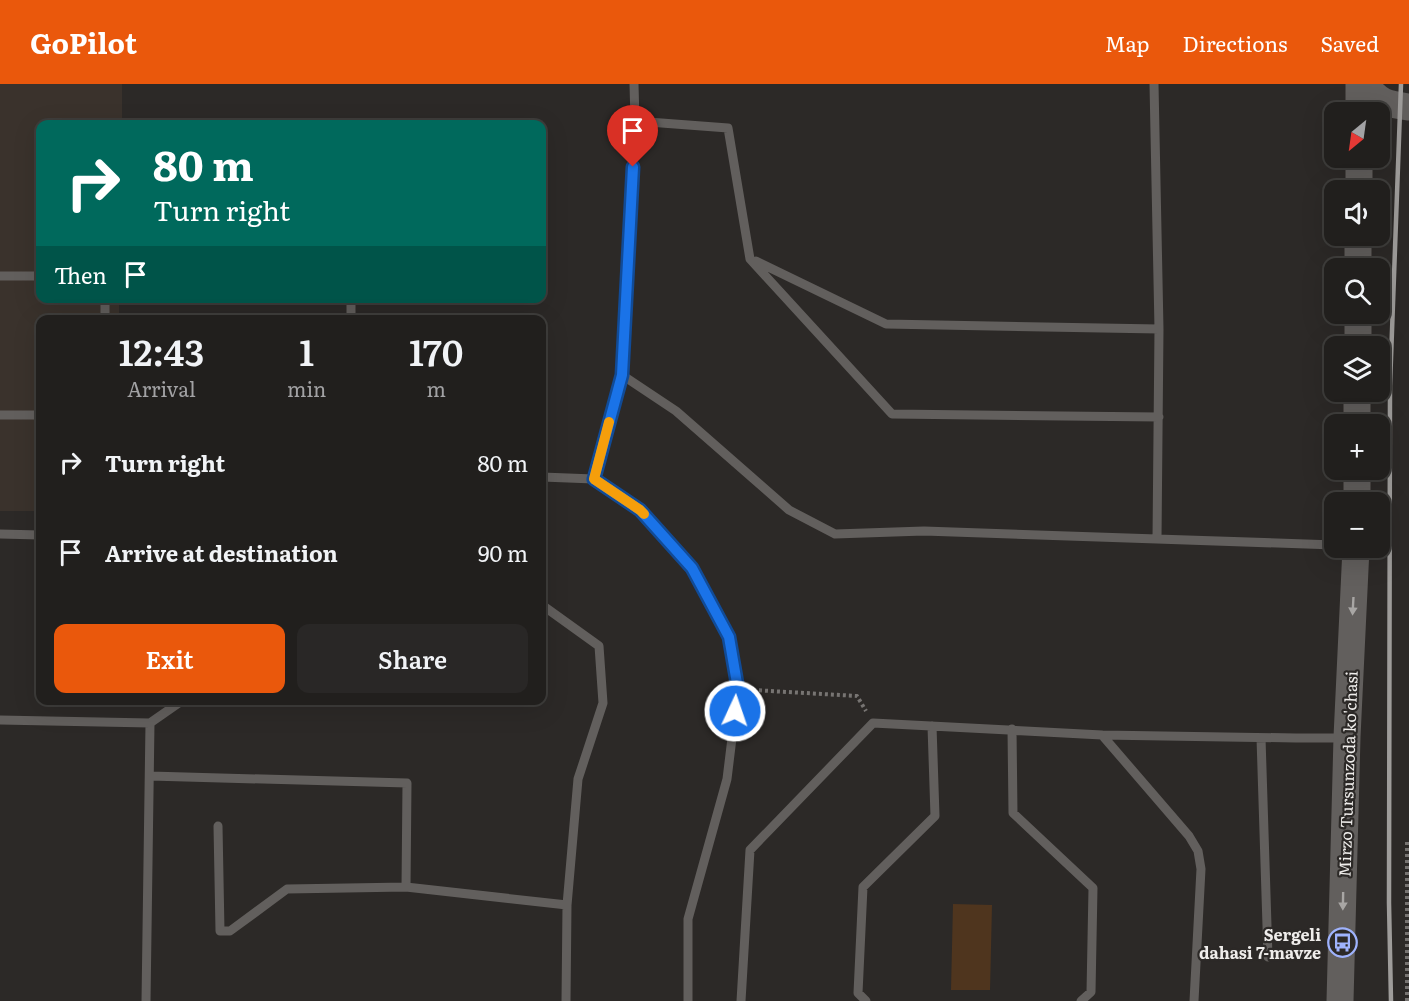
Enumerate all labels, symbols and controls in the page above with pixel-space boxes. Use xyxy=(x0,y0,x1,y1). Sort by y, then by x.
text: GoPilot xyxy=(30,21,137,63)
text: Map xyxy=(1105,27,1150,58)
text: Directions xyxy=(1183,27,1288,58)
text: Saved xyxy=(1321,27,1379,58)
north arrow xyxy=(1324,102,1390,168)
map controls xyxy=(1324,102,1390,558)
pin xyxy=(607,105,658,167)
icon: arrive xyxy=(616,114,649,147)
text: 80 m xyxy=(153,132,254,194)
icon: right xyxy=(54,144,132,222)
button: sound xyxy=(1324,180,1390,246)
text: Turn right xyxy=(153,189,290,229)
text: Then xyxy=(54,258,107,291)
icon: arrive xyxy=(119,258,152,291)
button: search xyxy=(1324,258,1390,324)
text: 12:43 xyxy=(119,324,204,377)
text: 1 xyxy=(299,324,314,377)
text: 170 xyxy=(409,324,463,377)
button: layers xyxy=(1324,336,1390,402)
text: Arrival xyxy=(127,373,196,403)
text: min xyxy=(287,373,326,403)
text: m xyxy=(426,373,446,403)
button: + xyxy=(1324,414,1390,480)
icon: right xyxy=(54,446,87,479)
text: Turn right xyxy=(105,446,225,479)
text: 80 m xyxy=(477,446,528,479)
button: − xyxy=(1324,492,1390,558)
icon: arrive xyxy=(54,536,87,569)
text: Arrive at destination xyxy=(105,536,338,569)
text: 90 m xyxy=(478,536,528,569)
one-way arrow xyxy=(1349,596,1358,615)
button: Exit xyxy=(54,624,285,693)
button: Share xyxy=(297,624,528,693)
street label: Mirzo Tursunzoda ko'chasi xyxy=(1331,671,1363,877)
position arrow xyxy=(703,679,767,743)
one-way arrow xyxy=(1338,891,1347,910)
place label: Sergeli dahasi 7-mavze xyxy=(1199,922,1321,964)
bus stop icon: Sergeli dahasi 7-mavze xyxy=(1326,927,1358,959)

